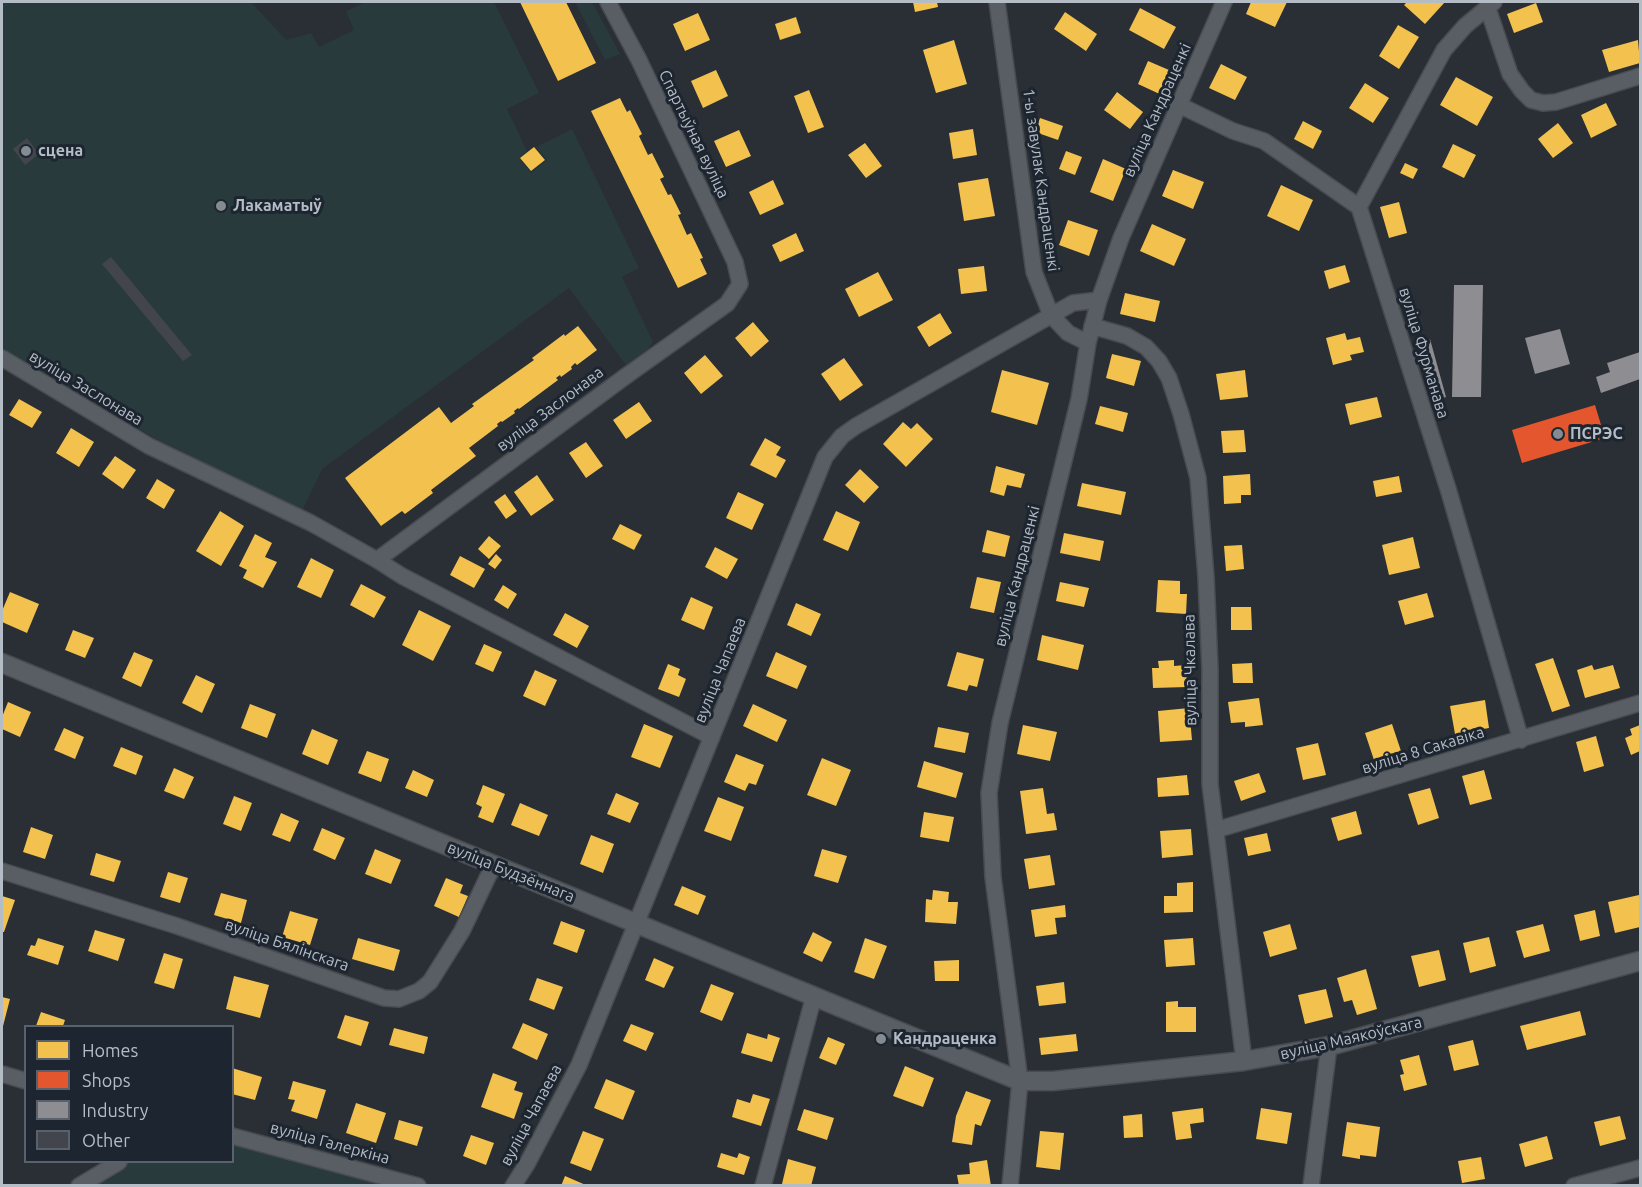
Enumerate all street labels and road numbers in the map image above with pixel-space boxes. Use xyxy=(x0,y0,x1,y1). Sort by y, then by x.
street label: вуліца Кандраценкі xyxy=(1119,40,1195,180)
street label: Спартыўная вуліца xyxy=(655,67,733,201)
street label: 1-ы завулак Кандраценкі xyxy=(1019,87,1063,273)
street label: вуліца Фурманава xyxy=(1395,285,1453,421)
street label: вуліца Заслонава xyxy=(26,347,146,429)
street label: вуліца Заслонава xyxy=(493,363,607,455)
street label: вуліца Кандраценкі xyxy=(990,504,1044,648)
street label: вуліца Чапаева xyxy=(690,614,750,726)
street label: вуліца Чкалава xyxy=(1179,614,1201,726)
street label: вуліца 8 Сакавіка xyxy=(1359,722,1487,778)
street label: вуліца Будзённага xyxy=(445,838,577,906)
street label: вуліца Бялінскага xyxy=(222,915,352,975)
street label: вуліца Маякоўскага xyxy=(1278,1012,1424,1064)
street label: вуліца Чапаева xyxy=(496,1061,566,1169)
street label: вуліца Галеркіна xyxy=(268,1118,392,1168)

